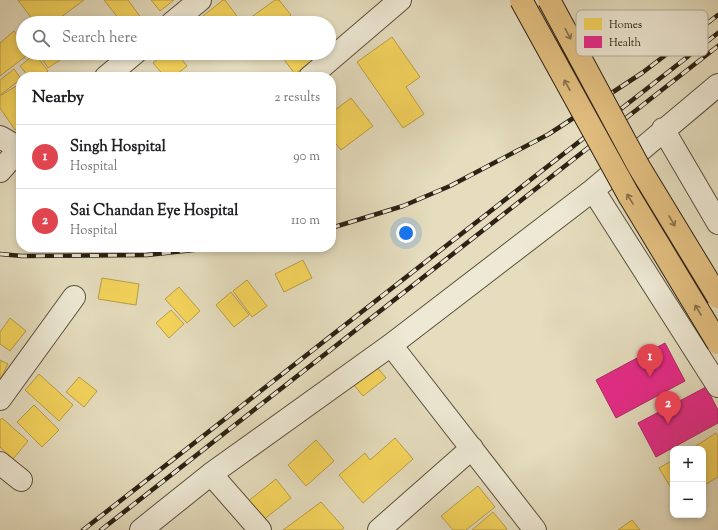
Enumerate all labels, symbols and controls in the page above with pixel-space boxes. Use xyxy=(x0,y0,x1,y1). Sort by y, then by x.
legend xyxy=(576,10,708,56)
search box xyxy=(16,16,336,60)
text: Homes xyxy=(609,17,642,33)
icon: search xyxy=(30,27,52,49)
text: Search here xyxy=(62,28,137,49)
one-way arrow xyxy=(564,28,572,40)
text: Health xyxy=(609,35,642,51)
one-way arrow xyxy=(563,79,570,91)
text: Nearby xyxy=(32,86,84,110)
text: 2 results xyxy=(275,89,320,107)
text: Singh Hospital xyxy=(70,137,166,158)
text: 1 xyxy=(43,148,47,166)
text: 90 m xyxy=(293,148,320,166)
text: Hospital xyxy=(70,158,117,176)
one-way arrow xyxy=(626,193,634,205)
text: Sai Chandan Eye Hospital xyxy=(70,201,238,222)
text: 2 xyxy=(42,212,48,230)
text: 110 m xyxy=(291,212,320,230)
one-way arrow xyxy=(668,215,676,226)
text: Hospital xyxy=(70,222,117,240)
your location xyxy=(396,223,416,243)
one-way arrow xyxy=(694,305,702,316)
pin: 1 xyxy=(637,344,663,377)
pin: 2 xyxy=(655,391,681,424)
map controls xyxy=(670,446,706,518)
button: + xyxy=(670,446,706,482)
button: − xyxy=(670,482,706,518)

